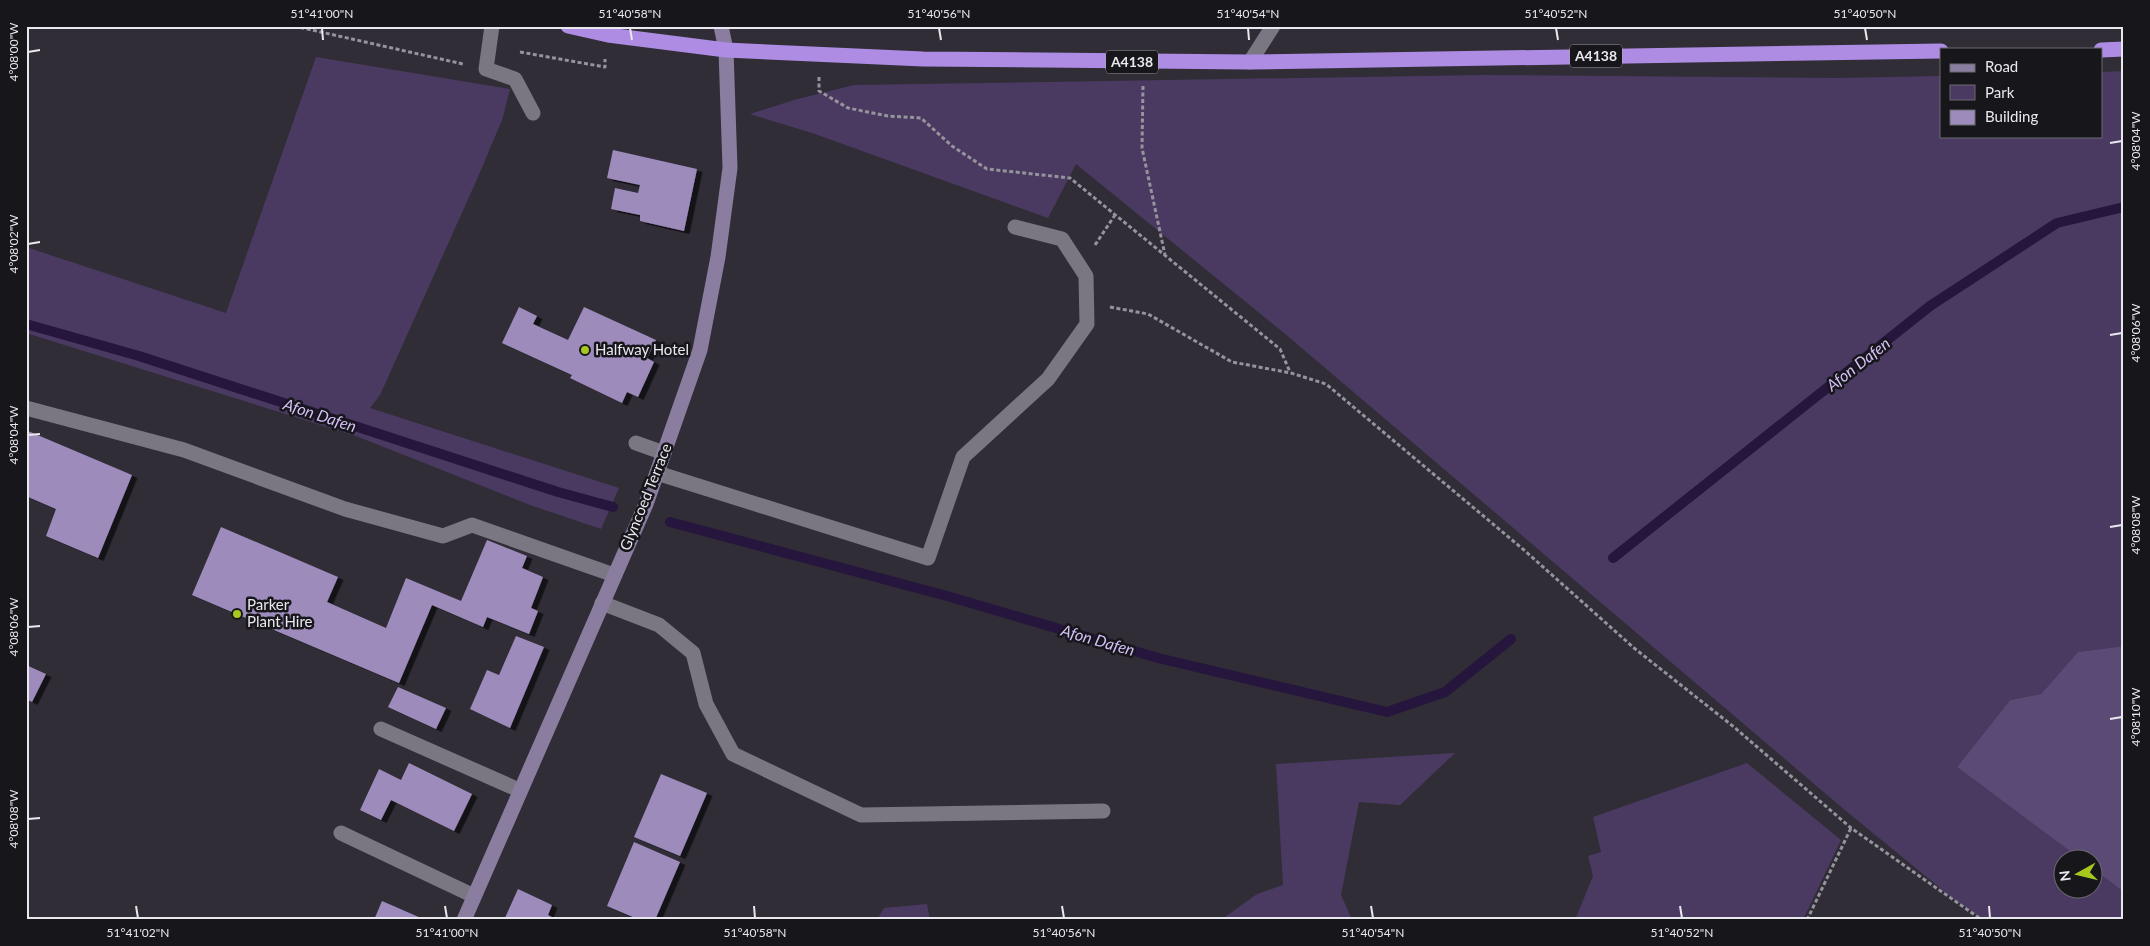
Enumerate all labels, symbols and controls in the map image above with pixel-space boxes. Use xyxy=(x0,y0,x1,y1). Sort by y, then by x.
text: 51°41'00"N xyxy=(291,6,353,21)
text: 51°40'58"N xyxy=(599,6,661,21)
text: 51°40'56"N xyxy=(908,6,970,21)
text: 51°40'54"N xyxy=(1217,6,1279,21)
text: 51°40'52"N xyxy=(1525,6,1587,21)
text: 51°40'50"N xyxy=(1834,6,1896,21)
text: 4°08'00"W xyxy=(6,22,21,82)
road number: A4138 xyxy=(1570,44,1622,68)
legend xyxy=(1940,48,2102,138)
road number: A4138 xyxy=(1106,51,1158,74)
text: Road xyxy=(1985,57,2018,75)
text: Park xyxy=(1985,83,2015,101)
text: Building xyxy=(1985,107,2038,125)
text: 4°08'04"W xyxy=(2128,111,2143,171)
text: 4°08'02"W xyxy=(6,214,21,274)
text: 4°08'06"W xyxy=(2128,303,2143,363)
water label: Afon Dafen xyxy=(1821,333,1893,395)
place label: Halfway Hotel xyxy=(595,340,689,358)
marker: Halfway Hotel xyxy=(579,344,591,356)
water label: Afon Dafen xyxy=(280,394,359,435)
text: 4°08'04"W xyxy=(6,405,21,465)
street label: Glyncoed Terrace xyxy=(615,440,675,553)
text: 4°08'08"W xyxy=(2128,495,2143,555)
place label: Parker Plant Hire xyxy=(247,595,313,630)
text: 4°08'06"W xyxy=(6,597,21,657)
marker: Parker Plant Hire xyxy=(231,608,243,620)
water label: Afon Dafen xyxy=(1058,620,1137,659)
text: 4°08'10"W xyxy=(2128,687,2143,747)
text: 4°08'08"W xyxy=(6,789,21,849)
north arrow xyxy=(2052,848,2102,898)
text: N xyxy=(2055,869,2074,882)
text: 51°41'02"N xyxy=(107,925,169,940)
text: 51°41'00"N xyxy=(416,925,478,940)
text: 51°40'58"N xyxy=(724,925,786,940)
text: 51°40'56"N xyxy=(1033,925,1095,940)
text: 51°40'54"N xyxy=(1342,925,1404,940)
text: 51°40'52"N xyxy=(1651,925,1713,940)
text: 51°40'50"N xyxy=(1959,925,2021,940)

